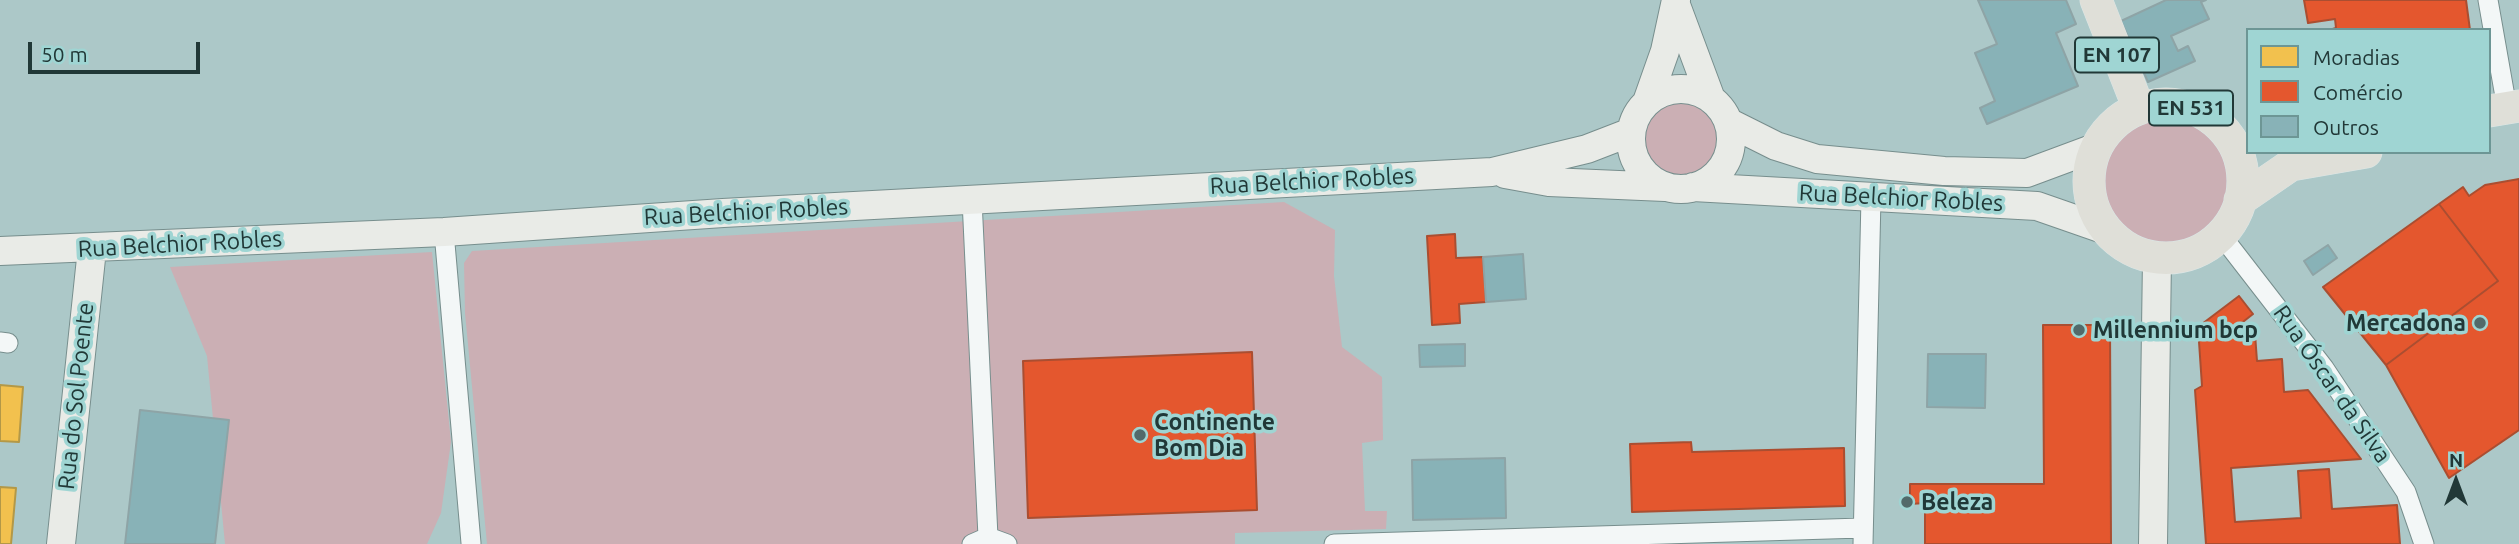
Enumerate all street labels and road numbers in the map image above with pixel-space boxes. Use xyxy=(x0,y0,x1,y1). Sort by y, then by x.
road number: EN 107 xyxy=(2075,38,2159,72)
road number: EN 531 xyxy=(2149,90,2233,126)
street label: Rua Belchior Robles xyxy=(1209,162,1415,200)
street label: Rua Belchior Robles xyxy=(1798,179,2004,217)
street label: Rua Belchior Robles xyxy=(643,193,849,231)
street label: Rua Belchior Robles xyxy=(77,225,283,263)
street label: Rua Óscar da Silva xyxy=(2267,300,2397,468)
street label: Rua do Sol Poente xyxy=(52,301,100,491)

